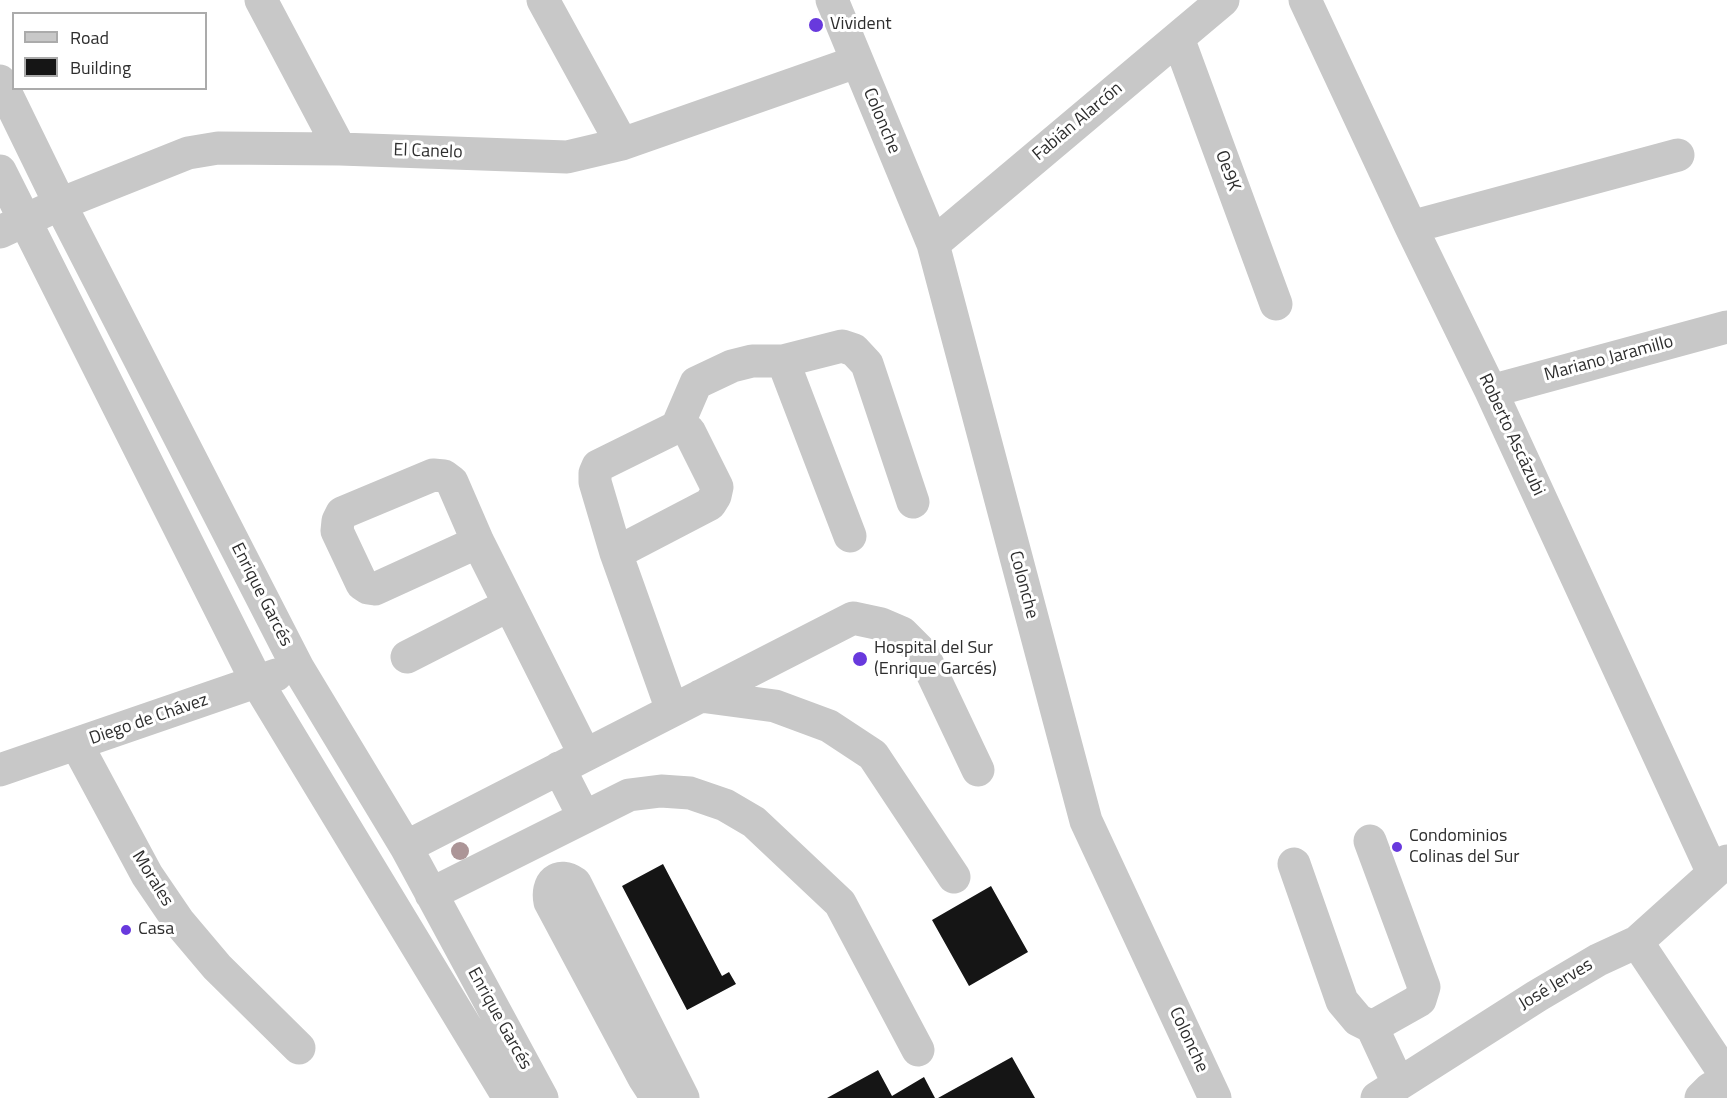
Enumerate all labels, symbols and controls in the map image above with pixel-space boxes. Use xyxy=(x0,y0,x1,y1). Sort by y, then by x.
legend xyxy=(12,12,207,90)
place label: Vivident xyxy=(830,14,892,36)
marker: Vivident xyxy=(807,16,825,34)
text: Road xyxy=(70,24,109,51)
text: Building xyxy=(70,54,131,81)
street label: Fabián Alarcón xyxy=(1029,78,1127,166)
street label: Colonche xyxy=(858,85,904,157)
street label: El Canelo xyxy=(393,140,463,164)
street label: Oe9K xyxy=(1210,148,1244,194)
street label: Mariano Jaramillo xyxy=(1542,331,1676,387)
street label: Roberto Ascázubi xyxy=(1473,371,1549,499)
street label: Enrique Garcés xyxy=(226,540,296,650)
street label: Colonche xyxy=(1004,549,1042,621)
place label: Hospital del Sur (Enrique Garcés) xyxy=(874,638,997,680)
marker: Hospital del Sur (Enrique Garcés) xyxy=(851,650,869,668)
street label: Diego de Chávez xyxy=(87,690,211,750)
place label: Condominios Colinas del Sur xyxy=(1409,826,1520,868)
marker: Condominios Colinas del Sur xyxy=(1390,840,1404,854)
street label: Morales xyxy=(127,847,177,911)
place label: Casa xyxy=(138,919,174,941)
marker: Casa xyxy=(119,923,133,937)
street label: José Jerves xyxy=(1515,955,1597,1015)
street label: Enrique Garcés xyxy=(462,964,536,1074)
street label: Colonche xyxy=(1164,1004,1212,1076)

